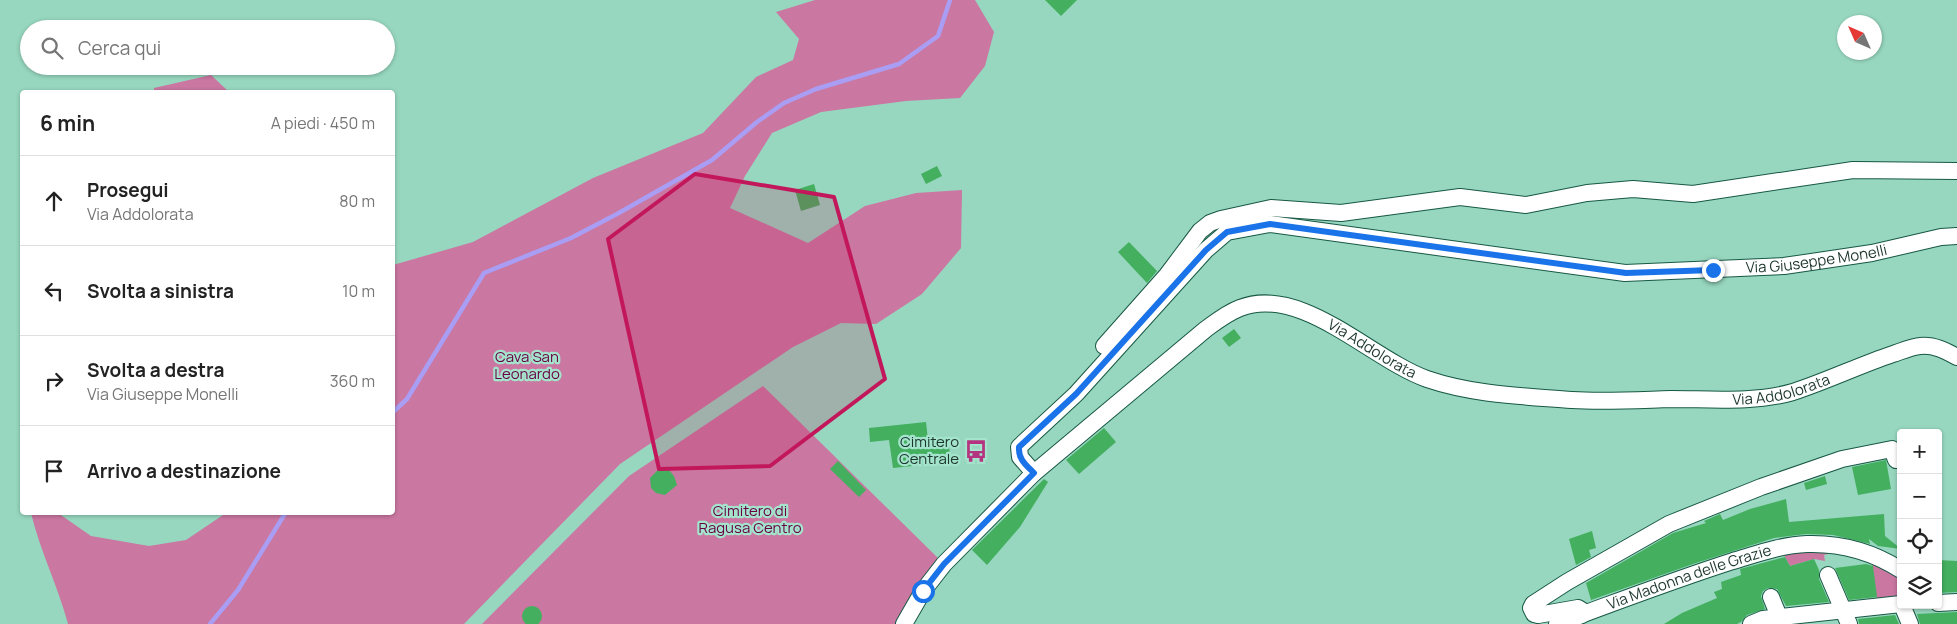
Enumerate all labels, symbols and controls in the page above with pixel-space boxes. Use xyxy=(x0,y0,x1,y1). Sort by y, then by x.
north arrow xyxy=(1837,15,1882,60)
search box xyxy=(20,20,395,75)
icon: search xyxy=(38,34,66,62)
text: Cerca qui xyxy=(78,35,161,61)
text: 6 min xyxy=(40,109,95,137)
text: A piedi · 450 m xyxy=(271,112,375,134)
text: Prosegui xyxy=(87,177,169,203)
icon: ahead xyxy=(40,187,68,215)
text: 80 m xyxy=(339,190,375,212)
text: Via Addolorata xyxy=(87,203,194,225)
street label: Via Giuseppe Monelli xyxy=(1745,239,1889,278)
route end xyxy=(1702,259,1725,282)
icon: left xyxy=(40,277,68,305)
text: Svolta a sinistra xyxy=(87,278,234,304)
text: 10 m xyxy=(342,280,375,302)
street label: Via Addolorata xyxy=(1324,314,1420,383)
park label: Cava San Leonardo xyxy=(494,346,560,384)
text: Svolta a destra xyxy=(87,357,224,383)
icon: right xyxy=(40,367,68,395)
street label: Via Addolorata xyxy=(1732,368,1833,410)
text: 360 m xyxy=(330,370,375,392)
text: Via Giuseppe Monelli xyxy=(87,383,239,405)
map controls xyxy=(1897,429,1942,609)
button: + xyxy=(1897,429,1942,474)
place label: Cimitero Centrale xyxy=(899,431,959,469)
bus stop icon: Cimitero Centrale xyxy=(963,438,989,464)
icon: arrive xyxy=(40,457,68,485)
text: Arrivo a destinazione xyxy=(87,458,281,484)
button: − xyxy=(1897,474,1942,519)
park label: Cimitero di Ragusa Centro xyxy=(698,500,802,538)
button: locate xyxy=(1897,519,1942,564)
street label: Via Madonna delle Grazie xyxy=(1604,539,1774,614)
button: layers xyxy=(1897,564,1942,609)
route start xyxy=(912,580,935,603)

